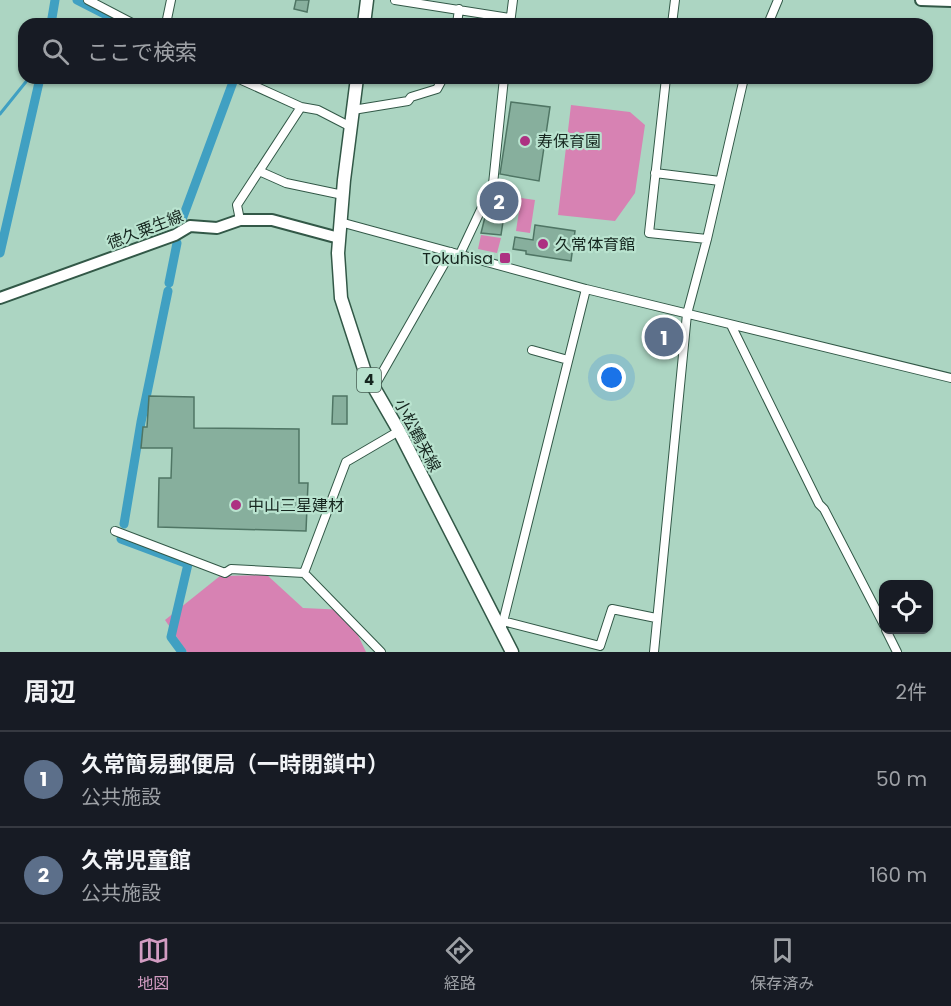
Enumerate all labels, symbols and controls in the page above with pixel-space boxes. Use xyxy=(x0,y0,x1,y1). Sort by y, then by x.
search box xyxy=(18,18,933,84)
icon: search xyxy=(39,35,72,68)
text: ここで検索 xyxy=(87,37,197,68)
place label: 寿保育園 xyxy=(537,130,601,153)
marker: 寿保育園 xyxy=(518,134,532,148)
pin: 2 xyxy=(480,178,518,224)
street label: 徳久粟生線 xyxy=(104,204,187,255)
place label: 久常体育館 xyxy=(555,233,635,256)
marker: 久常体育館 xyxy=(536,237,550,251)
place label: Tokuhisa xyxy=(422,247,493,270)
marker: Tokuhisa xyxy=(498,251,512,265)
pin: 1 xyxy=(644,314,684,360)
your location xyxy=(597,363,626,392)
road number: 4 xyxy=(357,368,381,392)
street label: 小松鶴来線 xyxy=(389,395,446,476)
place label: 中山三星建材 xyxy=(248,494,344,517)
marker: 中山三星建材 xyxy=(229,498,243,512)
map controls xyxy=(879,580,933,634)
button: locate xyxy=(879,580,933,634)
text: 周辺 xyxy=(24,674,76,710)
text: 2件 xyxy=(896,678,927,706)
text: 久常簡易郵便局（一時閉鎖中） xyxy=(81,749,389,780)
text: 1 xyxy=(40,765,47,793)
text: 50 m xyxy=(876,765,927,793)
text: 公共施設 xyxy=(81,783,161,811)
text: 久常児童館 xyxy=(81,845,191,876)
text: 2 xyxy=(38,861,49,889)
text: 160 m xyxy=(869,861,927,889)
text: 公共施設 xyxy=(81,879,161,907)
tab: 地図 xyxy=(137,934,170,996)
tab: 経路 xyxy=(443,934,476,996)
tab: 保存済み xyxy=(750,934,814,996)

